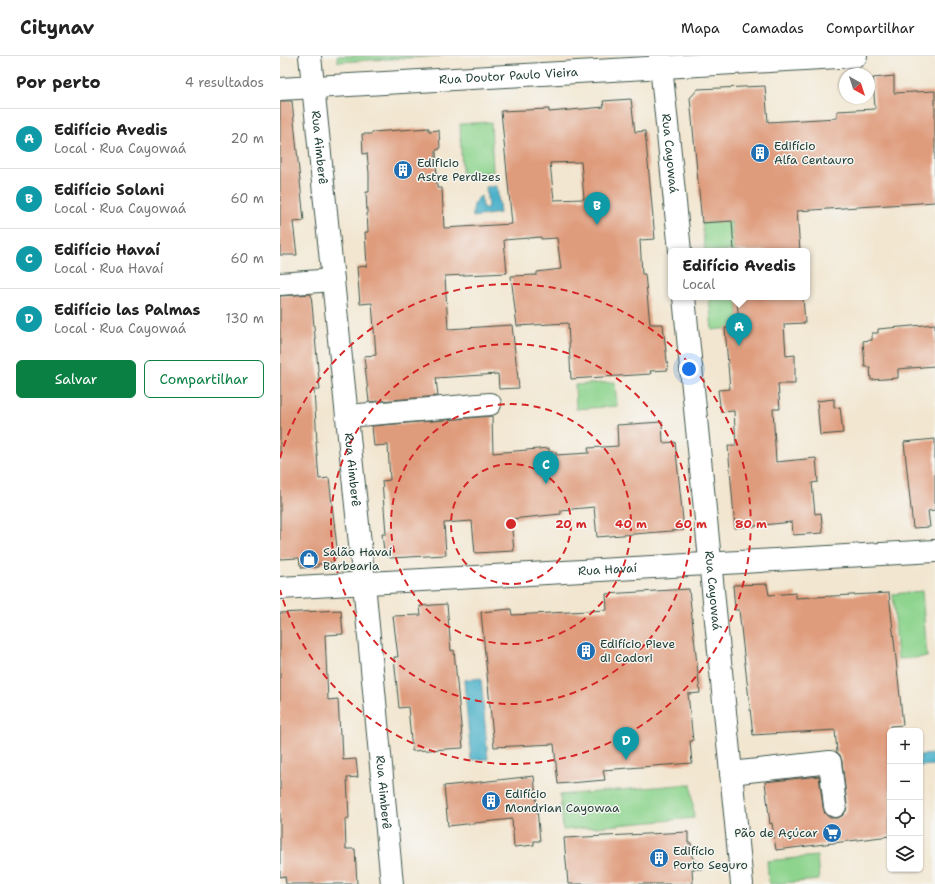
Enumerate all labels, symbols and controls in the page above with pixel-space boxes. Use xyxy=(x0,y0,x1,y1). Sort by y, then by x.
text: Citynav xyxy=(20,15,94,40)
text: Mapa xyxy=(681,19,720,37)
text: Camadas xyxy=(742,19,804,37)
text: Compartilhar xyxy=(826,19,915,37)
street label: Rua Doutor Paulo Vieira xyxy=(439,64,579,88)
north arrow xyxy=(839,68,875,104)
text: Por perto xyxy=(16,71,101,93)
text: 4 resultados xyxy=(185,74,264,91)
street label: Rua Aimberê xyxy=(308,110,331,185)
street label: Rua Cayowaá xyxy=(658,113,682,195)
text: Edifício Avedis xyxy=(54,120,168,140)
text: A xyxy=(24,130,34,147)
text: 20 m xyxy=(231,130,264,147)
place label: Edifício Alfa Centauro xyxy=(774,138,854,168)
text: Local · Rua Cayowaá xyxy=(54,140,186,157)
building icon: Edifício Alfa Centauro xyxy=(749,142,771,164)
place label: Edificio Astre Perdizes xyxy=(417,155,501,185)
building icon: Edificio Astre Perdizes xyxy=(392,159,414,181)
text: Edifício Solani xyxy=(54,180,164,200)
text: B xyxy=(25,190,33,207)
text: 60 m xyxy=(231,190,264,207)
pin: B xyxy=(584,192,610,225)
text: Local · Rua Cayowaá xyxy=(54,200,186,217)
text: Edifício Havaí xyxy=(54,240,160,260)
popup xyxy=(668,248,810,300)
text: C xyxy=(25,250,33,267)
text: 60 m xyxy=(231,250,264,267)
text: Edifício Avedis xyxy=(682,256,796,276)
text: Local · Rua Havaí xyxy=(54,260,163,277)
text: Local xyxy=(682,276,715,293)
text: Edifício las Palmas xyxy=(54,300,201,320)
text: D xyxy=(24,310,34,327)
text: 130 m xyxy=(226,310,264,327)
pin: A xyxy=(726,313,752,346)
text: Local · Rua Cayowaá xyxy=(54,320,186,337)
your location xyxy=(679,359,699,379)
button: Salvar xyxy=(16,360,136,398)
button: Compartilhar xyxy=(144,360,264,398)
street label: Rua Aimberê xyxy=(341,432,364,508)
pin: C xyxy=(533,451,559,484)
text: 20 m xyxy=(555,516,587,532)
text: 40 m xyxy=(615,516,647,532)
text: 60 m xyxy=(675,516,707,532)
text: 80 m xyxy=(735,516,767,532)
centre of rings xyxy=(504,517,518,531)
place label: Salão Havaí Barbearia xyxy=(323,544,392,574)
shop icon: Salão Havaí Barbearia xyxy=(298,548,320,570)
street label: Rua Cayowaá xyxy=(701,550,725,632)
street label: Rua Havaí xyxy=(578,560,638,579)
place label: Edifício Pieve di Cadori xyxy=(600,636,675,666)
building icon: Edifício Pieve di Cadori xyxy=(575,640,597,662)
pin: D xyxy=(613,727,639,760)
map controls xyxy=(887,728,923,872)
button: + xyxy=(887,728,923,764)
street label: Rua Aimberê xyxy=(372,755,395,830)
button: − xyxy=(887,764,923,800)
place label: Edifício Mondrian Cayowaa xyxy=(505,786,620,816)
building icon: Edifício Mondrian Cayowaa xyxy=(480,790,502,812)
button: locate xyxy=(887,800,923,836)
supermarket icon: Pão de Açúcar xyxy=(821,822,843,844)
place label: Pão de Açúcar xyxy=(734,825,818,841)
button: layers xyxy=(887,836,923,872)
place label: Edifício Porto Seguro xyxy=(673,843,748,873)
building icon: Edifício Porto Seguro xyxy=(648,847,670,869)

